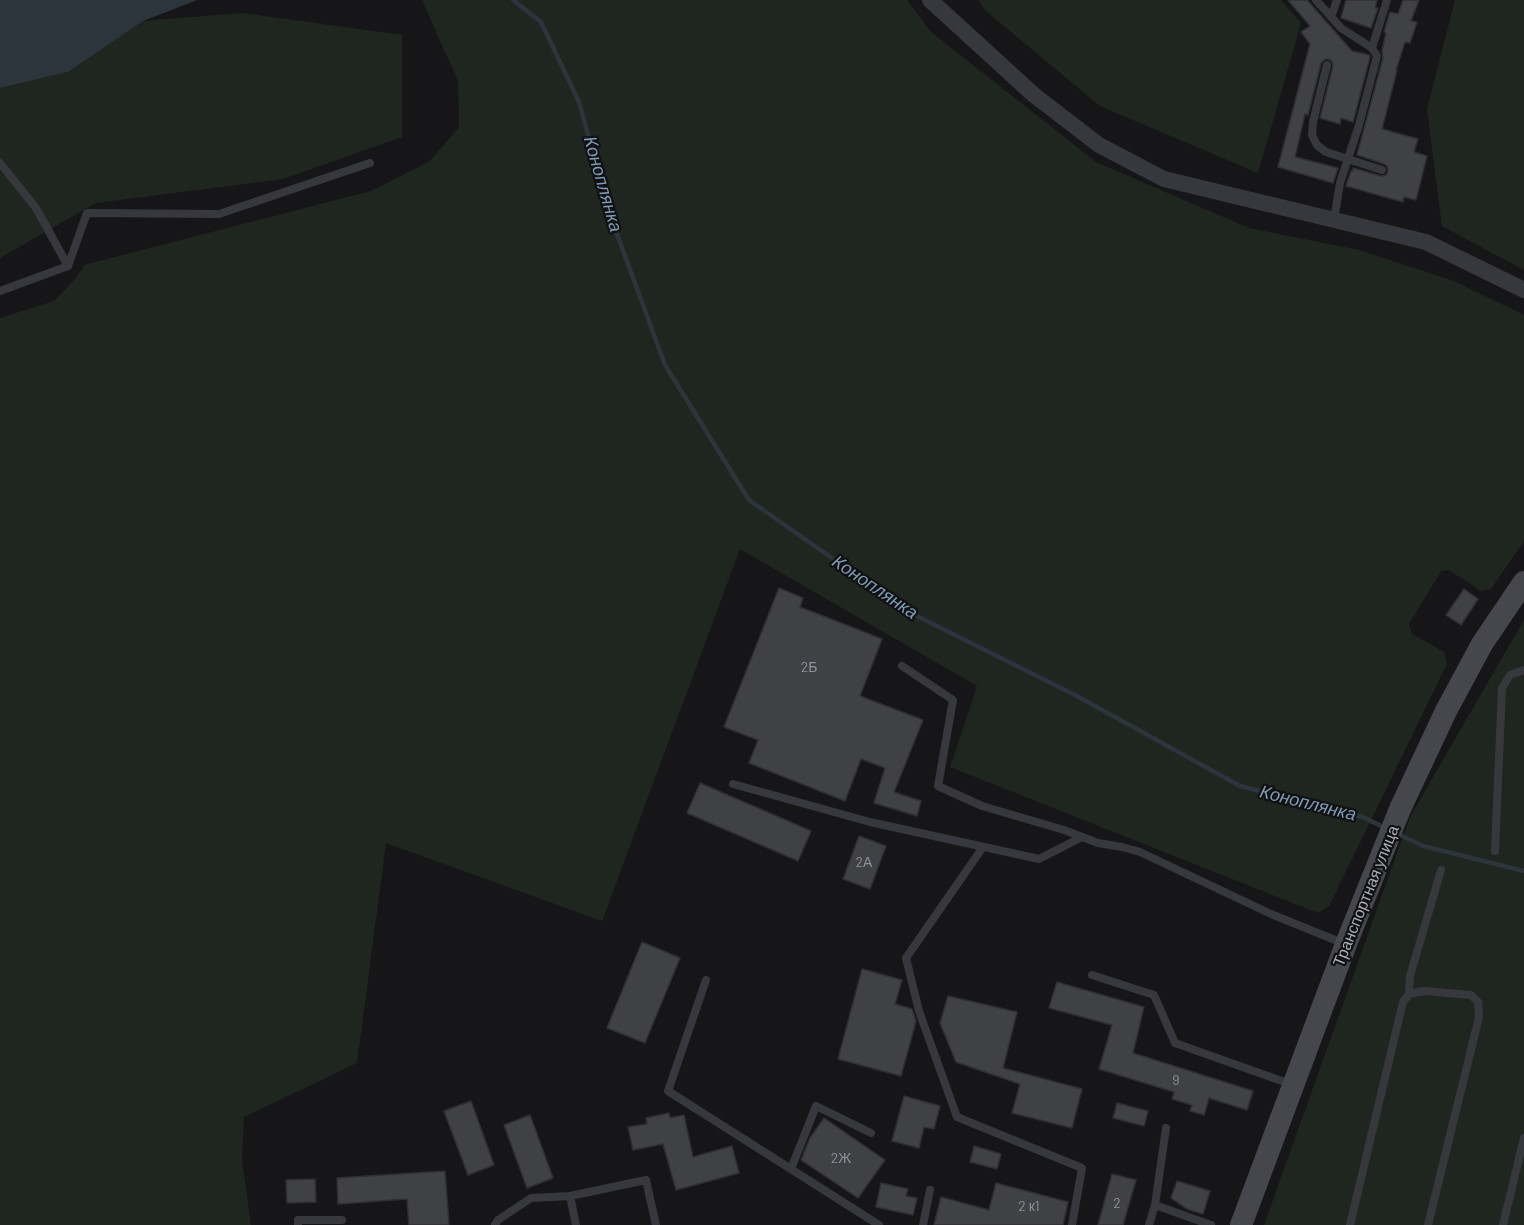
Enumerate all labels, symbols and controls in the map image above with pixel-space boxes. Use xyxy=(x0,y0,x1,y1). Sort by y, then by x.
water label: Коноплянка xyxy=(579,134,627,234)
water label: Коноплянка xyxy=(828,550,922,624)
house number: 2Б xyxy=(801,659,817,675)
water label: Коноплянка xyxy=(1258,781,1358,825)
street label: Транспортная улица xyxy=(1329,823,1403,969)
house number: 2А xyxy=(856,854,872,870)
house number: 9 xyxy=(1172,1072,1180,1088)
house number: 2Ж xyxy=(831,1150,851,1166)
house number: 2 xyxy=(1113,1195,1121,1211)
house number: 2 к1 xyxy=(1018,1198,1040,1214)

